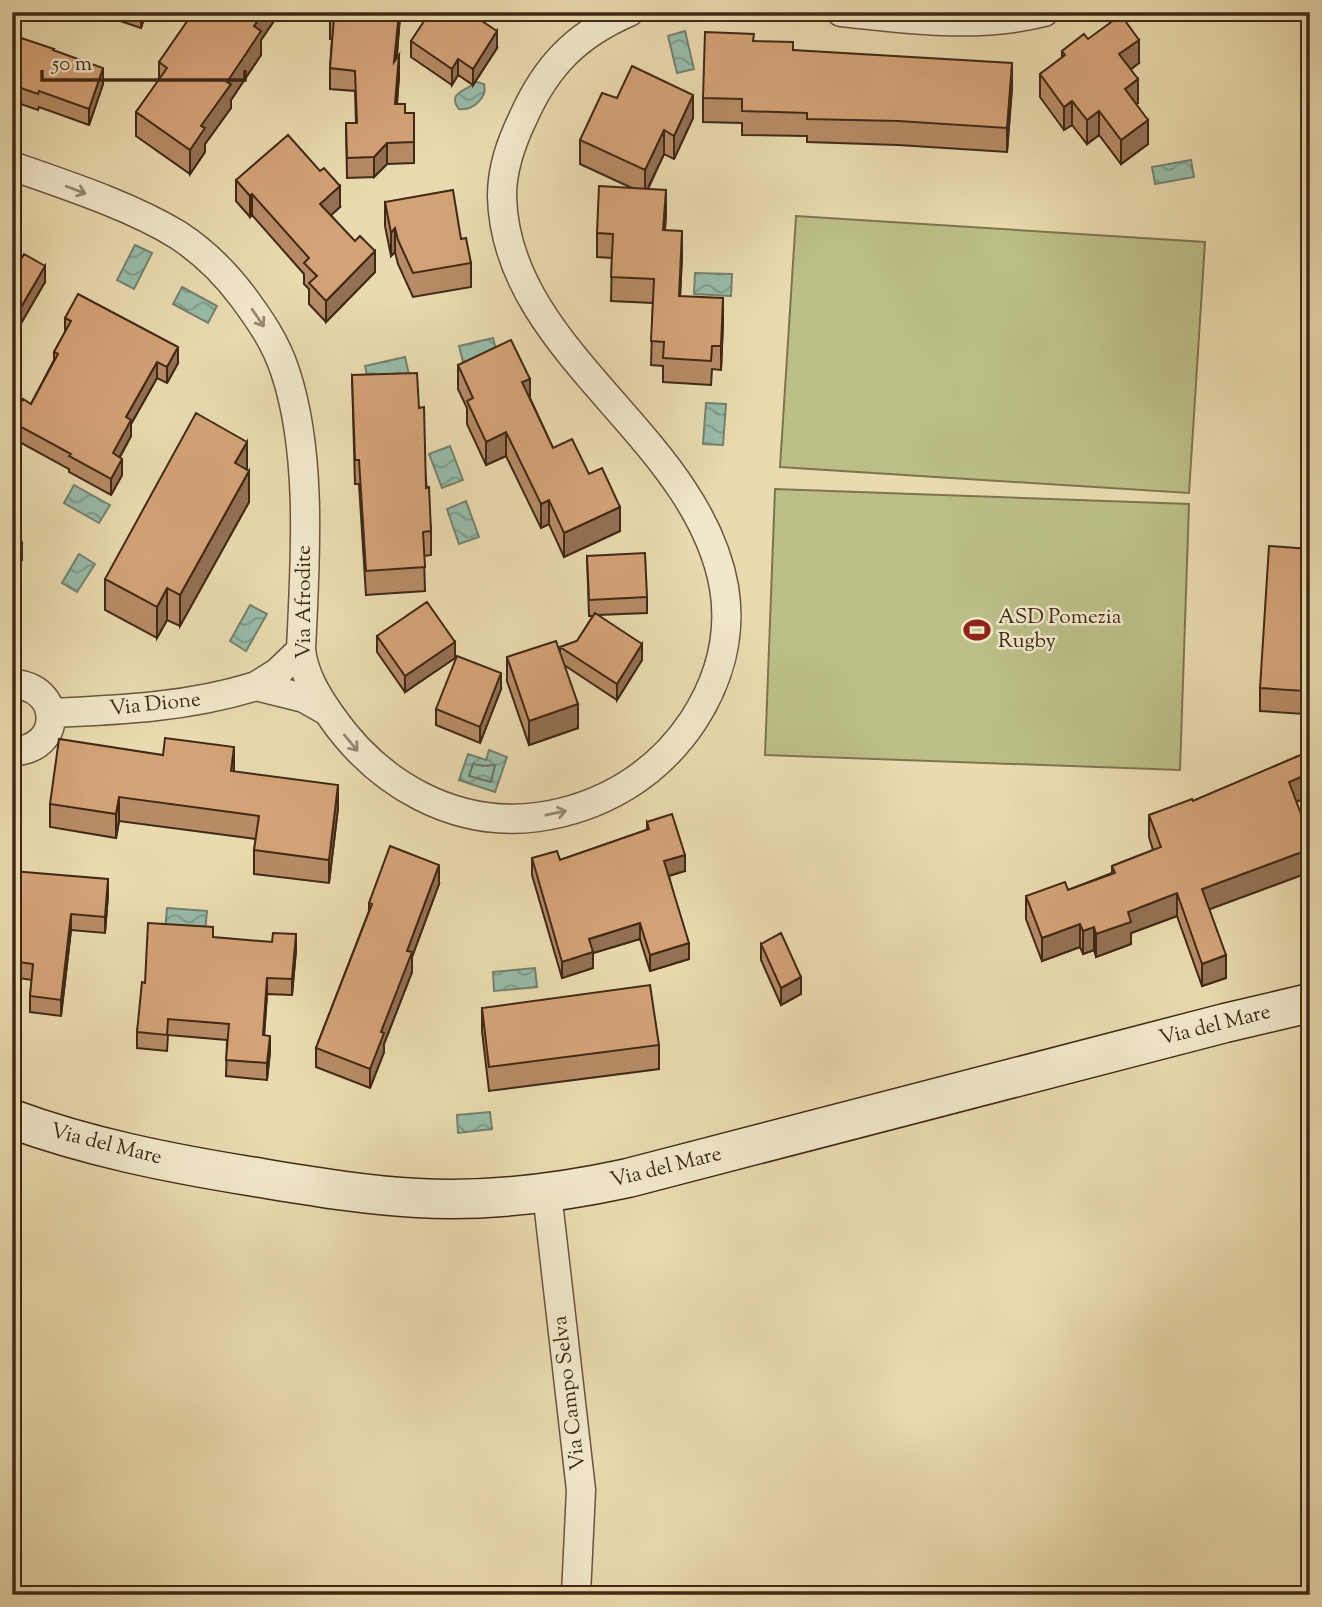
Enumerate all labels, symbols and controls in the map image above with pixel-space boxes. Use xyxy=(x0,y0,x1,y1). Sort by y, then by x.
scale bar xyxy=(42,38,245,82)
text: 50 m xyxy=(51,50,92,80)
one-way arrow xyxy=(65,185,87,198)
one-way arrow xyxy=(251,307,265,327)
street label: Via Afrodite xyxy=(290,545,320,659)
place label: ASD Pomezia Rugby xyxy=(998,603,1122,657)
sports icon: ASD Pomezia Rugby xyxy=(962,615,992,645)
street label: Via Dione xyxy=(108,685,202,725)
one-way arrow xyxy=(343,734,359,752)
one-way arrow xyxy=(544,806,567,820)
street label: Via del Mare xyxy=(1156,998,1274,1054)
street label: Via del Mare xyxy=(47,1117,165,1173)
street label: Via del Mare xyxy=(607,1140,725,1196)
street label: Via Campo Selva xyxy=(546,1314,594,1472)

